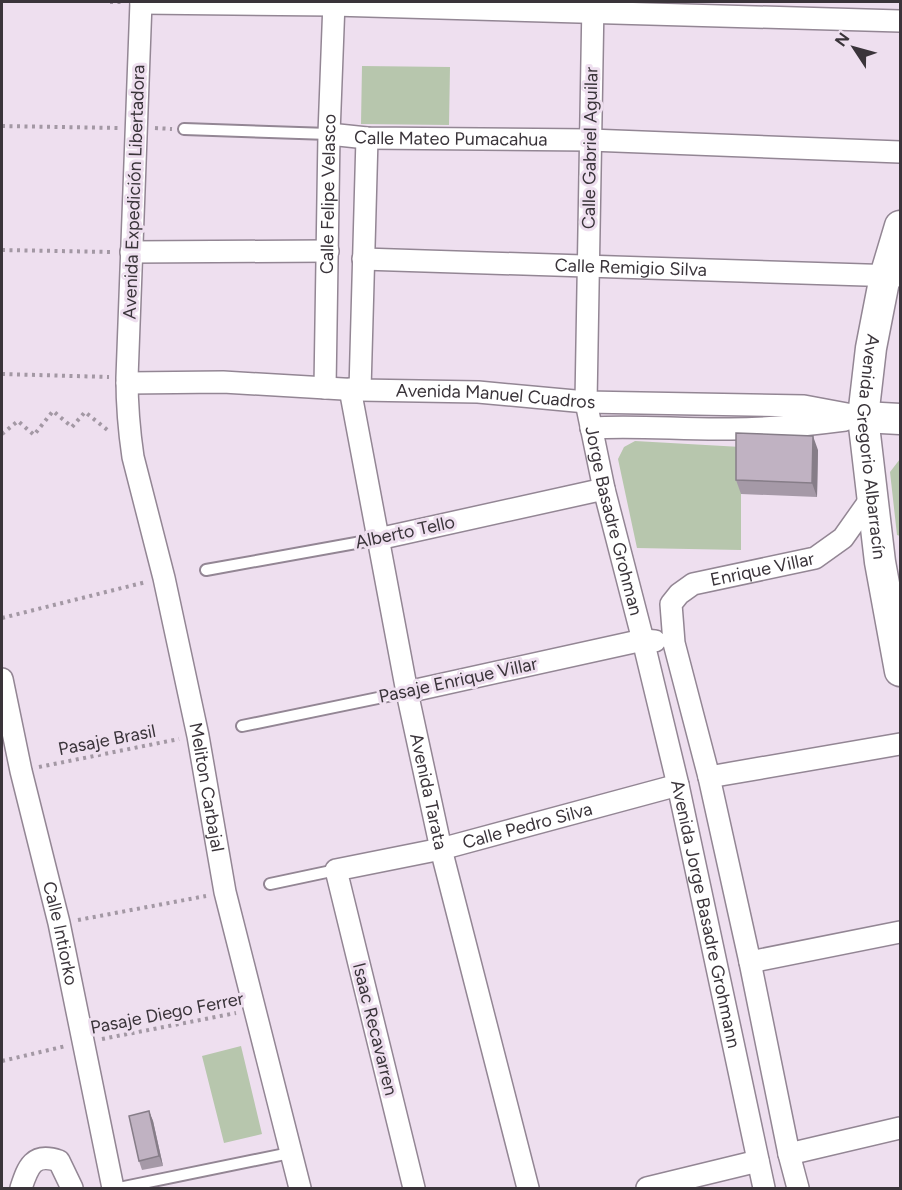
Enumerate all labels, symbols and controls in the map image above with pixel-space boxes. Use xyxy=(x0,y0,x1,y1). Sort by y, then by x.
north arrow xyxy=(824,18,884,78)
text: N xyxy=(831,29,854,50)
street label: Avenida Expedición Libertadora xyxy=(119,64,149,320)
street label: Calle Gabriel Aguilar xyxy=(578,67,602,229)
street label: Calle Felipe Velasco xyxy=(316,113,341,274)
street label: Calle Mateo Pumacahua xyxy=(353,126,548,151)
street label: Calle Remigio Silva xyxy=(554,254,707,281)
street label: Avenida Gregorio Albarracín xyxy=(852,332,891,561)
street label: Avenida Manuel Cuadros xyxy=(396,380,595,413)
street label: Jorge Basadre Grohman xyxy=(580,424,647,618)
street label: Alberto Tello xyxy=(353,511,457,553)
street label: Enrique Villar xyxy=(708,547,816,591)
street label: Pasaje Enrique Villar xyxy=(377,652,539,708)
street label: Pasaje Brasil xyxy=(56,720,158,760)
street label: Meliton Carbajal xyxy=(184,720,229,854)
street label: Avenida Tarata xyxy=(405,731,452,852)
street label: Avenida Jorge Basadre Grohmann xyxy=(666,778,745,1050)
street label: Calle Pedro Silva xyxy=(460,798,595,854)
street label: Calle Intiorko xyxy=(38,879,82,987)
street label: Isaac Recavarren xyxy=(348,960,402,1098)
street label: Pasaje Diego Ferrer xyxy=(89,987,245,1039)

